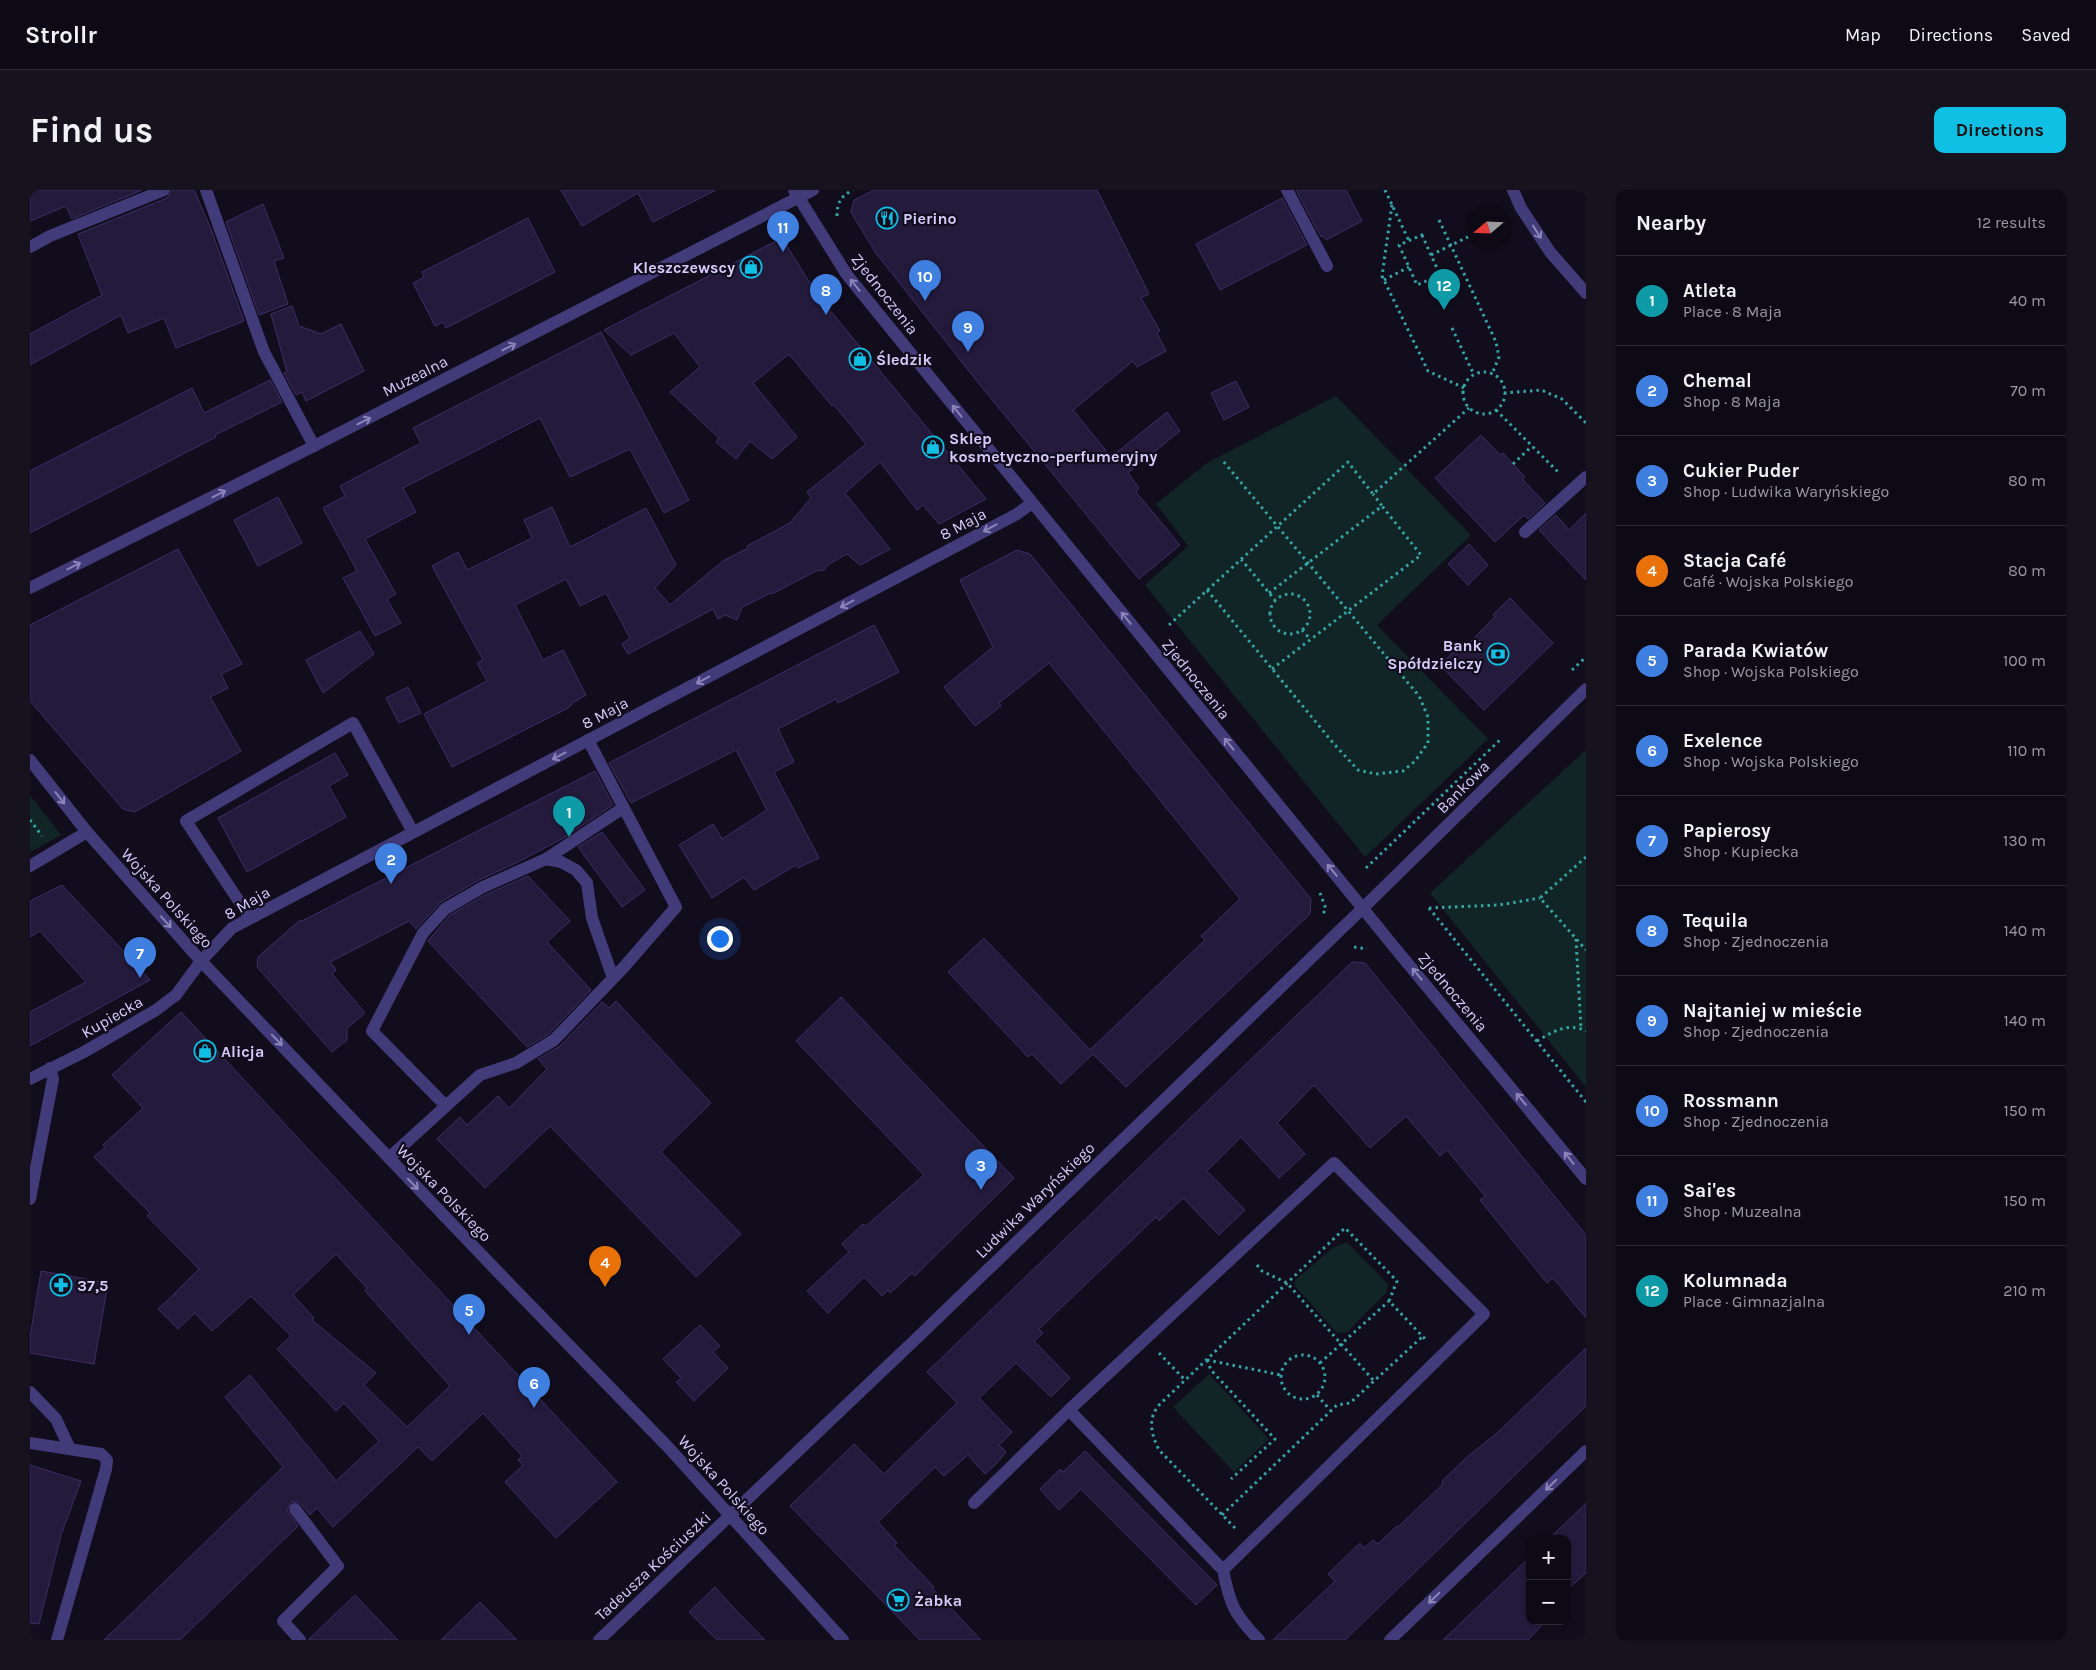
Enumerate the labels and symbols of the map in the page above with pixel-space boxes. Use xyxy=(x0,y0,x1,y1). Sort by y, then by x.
north arrow xyxy=(1466,205,1511,250)
restaurant icon: Pierino xyxy=(875,206,899,230)
place label: Pierino xyxy=(903,209,957,228)
pin: 11 xyxy=(767,211,799,252)
one-way arrow xyxy=(1532,225,1542,239)
street label: Zjednoczenia xyxy=(847,250,923,338)
shop icon: Kleszczewscy xyxy=(739,255,763,279)
place label: Kleszczewscy xyxy=(633,258,735,277)
pin: 10 xyxy=(909,260,941,301)
pin: 12 xyxy=(1428,269,1460,310)
pin: 8 xyxy=(810,274,842,315)
one-way arrow xyxy=(849,278,860,291)
pin: 9 xyxy=(952,311,984,352)
one-way arrow xyxy=(501,342,516,351)
shop icon: Śledzik xyxy=(848,347,872,371)
place label: Śledzik xyxy=(876,350,933,369)
street label: Muzealna xyxy=(379,351,451,401)
one-way arrow xyxy=(952,405,963,418)
one-way arrow xyxy=(356,416,371,425)
place label: Sklep kosmetyczno-perfumeryjny xyxy=(949,429,1157,466)
shop icon: Sklep kosmetyczno-perfumeryjny xyxy=(921,435,945,459)
one-way arrow xyxy=(211,489,226,498)
street label: 8 Maja xyxy=(937,504,989,544)
one-way arrow xyxy=(983,523,998,533)
one-way arrow xyxy=(66,561,81,571)
one-way arrow xyxy=(840,600,855,609)
one-way arrow xyxy=(1120,612,1132,625)
street label: Zjednoczenia xyxy=(1158,635,1234,723)
place label: Bank Spółdzielczy xyxy=(1387,636,1483,673)
bank icon: Bank Spółdzielczy xyxy=(1486,642,1510,666)
one-way arrow xyxy=(696,676,711,685)
street label: 8 Maja xyxy=(579,693,631,733)
one-way arrow xyxy=(1223,738,1234,751)
one-way arrow xyxy=(552,751,567,761)
street label: Bankowa xyxy=(1433,757,1493,817)
one-way arrow xyxy=(55,792,66,805)
pin: 1 xyxy=(553,796,585,837)
pin: 2 xyxy=(375,843,407,884)
street label: Wojska Polskiego xyxy=(117,844,217,952)
one-way arrow xyxy=(1326,864,1337,877)
street label: 8 Maja xyxy=(221,882,273,924)
one-way arrow xyxy=(160,915,172,928)
your location xyxy=(707,926,733,952)
pin: 7 xyxy=(124,937,156,978)
street label: Zjednoczenia xyxy=(1414,948,1492,1036)
one-way arrow xyxy=(1411,968,1423,981)
street label: Kupiecka xyxy=(78,992,146,1042)
one-way arrow xyxy=(271,1034,283,1047)
shop icon: Alicja xyxy=(193,1039,217,1063)
place label: Alicja xyxy=(221,1042,264,1061)
one-way arrow xyxy=(1516,1093,1527,1106)
street label: Ludwika Waryńskiego xyxy=(971,1138,1099,1262)
street label: Wojska Polskiego xyxy=(393,1140,495,1246)
pin: 3 xyxy=(965,1149,997,1190)
one-way arrow xyxy=(1564,1151,1575,1164)
one-way arrow xyxy=(407,1177,419,1190)
pin: 4 xyxy=(589,1246,621,1287)
pharmacy icon: 37,5 xyxy=(49,1273,73,1297)
place label: 37,5 xyxy=(77,1276,108,1295)
pin: 5 xyxy=(453,1294,485,1335)
pin: 6 xyxy=(518,1367,550,1408)
street label: Wojska Polskiego xyxy=(674,1431,774,1539)
one-way arrow xyxy=(1545,1479,1557,1491)
street label: Tadeusza Kościuszki xyxy=(591,1508,715,1624)
supermarket icon: Żabka xyxy=(886,1588,910,1612)
place label: Żabka xyxy=(914,1591,962,1610)
one-way arrow xyxy=(1428,1592,1440,1604)

